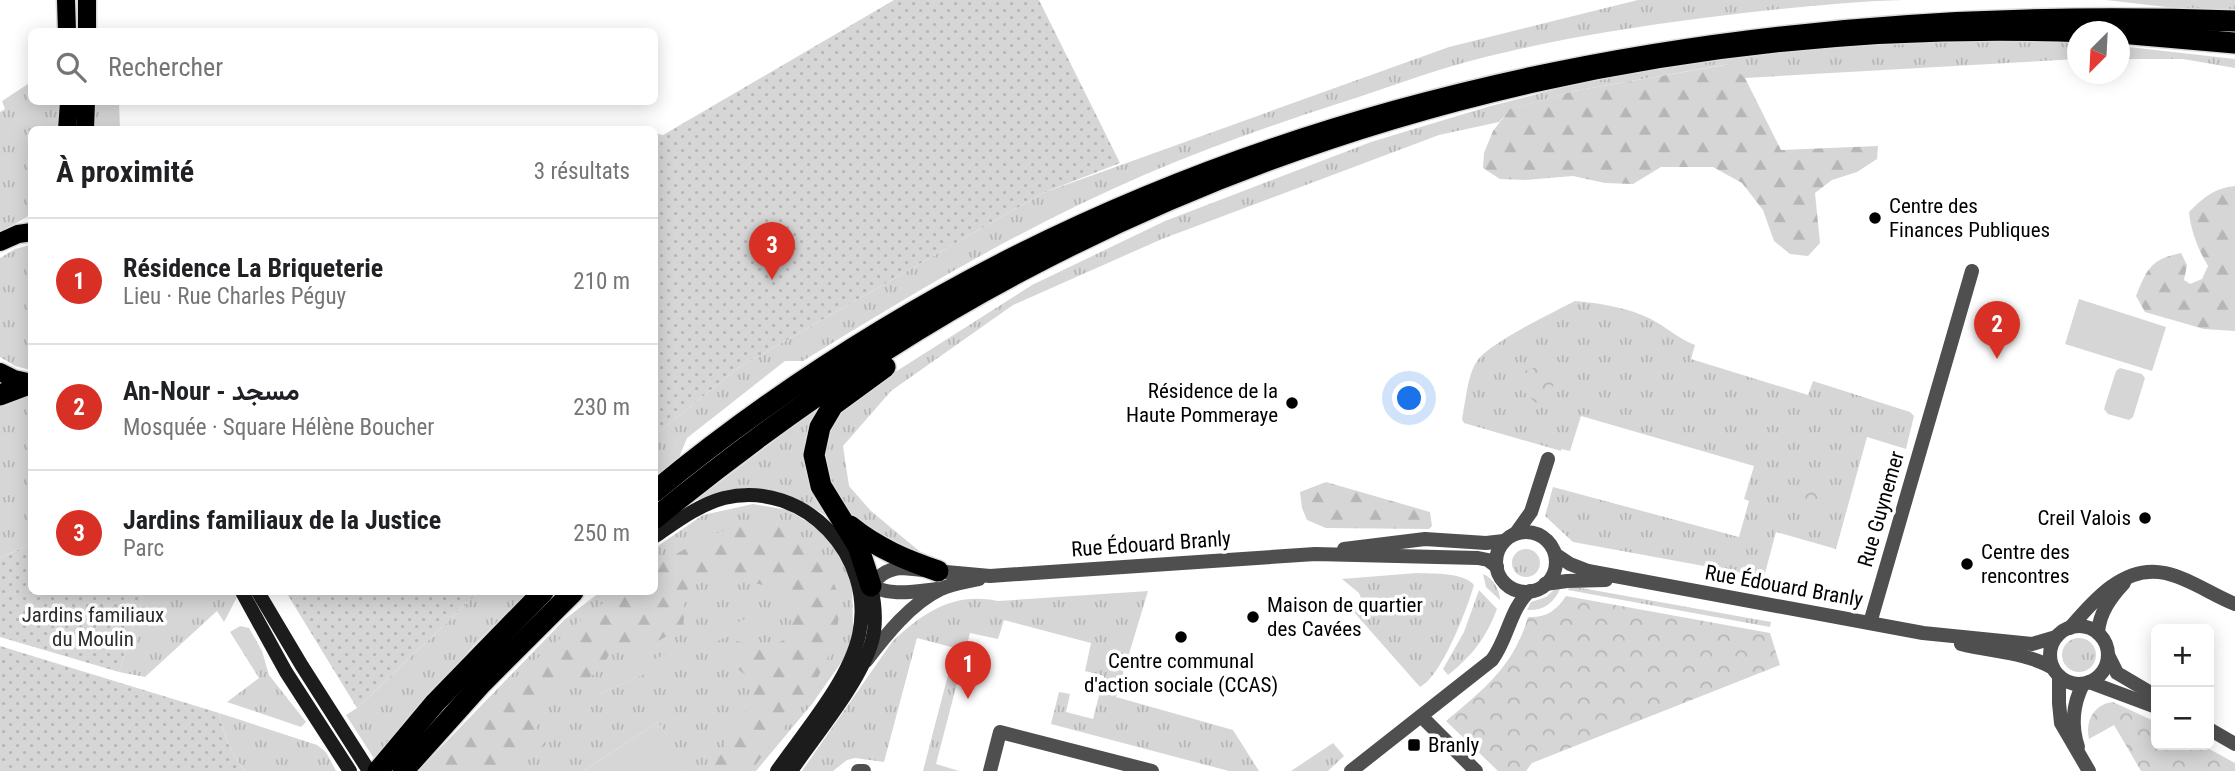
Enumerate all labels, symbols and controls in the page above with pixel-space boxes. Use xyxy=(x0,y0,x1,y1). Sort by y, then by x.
north arrow xyxy=(2067,21,2130,84)
search box xyxy=(28,28,658,105)
icon: search xyxy=(52,48,90,86)
text: Rechercher xyxy=(108,52,223,82)
text: À proximité xyxy=(56,154,194,189)
text: 3 résultats xyxy=(534,158,630,185)
place label: Centre des Finances Publiques xyxy=(1889,194,2050,242)
marker: Centre des Finances Publiques xyxy=(1867,210,1883,226)
pin: 3 xyxy=(749,222,795,280)
text: Résidence La Briqueterie xyxy=(123,253,383,283)
text: 1 xyxy=(73,268,85,295)
text: 210 m xyxy=(573,268,630,295)
text: Lieu · Rue Charles Péguy xyxy=(123,283,346,310)
pin: 2 xyxy=(1974,301,2020,359)
text: An-Nour - مسجد xyxy=(123,376,300,406)
place label: Résidence de la Haute Pommeraye xyxy=(1126,379,1278,427)
your location xyxy=(1392,381,1426,415)
text: 2 xyxy=(73,394,85,421)
text: 230 m xyxy=(573,394,630,421)
marker: Résidence de la Haute Pommeraye xyxy=(1284,395,1300,411)
text: Mosquée · Square Hélène Boucher xyxy=(123,414,434,441)
street label: Rue Guynemer xyxy=(1853,448,1909,570)
text: Jardins familiaux de la Justice xyxy=(123,505,441,535)
place label: Creil Valois xyxy=(2037,506,2131,530)
marker: Creil Valois xyxy=(2137,510,2153,526)
text: 3 xyxy=(73,520,85,547)
text: 250 m xyxy=(573,520,630,547)
street label: Rue Édouard Branly xyxy=(1070,526,1232,562)
text: Parc xyxy=(123,535,164,562)
place label: Centre des rencontres xyxy=(1981,540,2070,588)
marker: Centre des rencontres xyxy=(1959,556,1975,572)
street label: Rue Édouard Branly xyxy=(1703,560,1865,612)
place label: Maison de quartier des Cavées xyxy=(1267,593,1423,641)
park label: Jardins familiaux du Moulin xyxy=(22,603,164,651)
marker: Maison de quartier des Cavées xyxy=(1245,609,1261,625)
map controls xyxy=(2151,624,2214,750)
button: + xyxy=(2151,624,2214,687)
marker: Centre communal d'action sociale (CCAS) xyxy=(1173,629,1189,645)
pin: 1 xyxy=(945,641,991,699)
place label: Centre communal d'action sociale (CCAS) xyxy=(1084,649,1278,697)
button: − xyxy=(2151,687,2214,750)
place label: Branly xyxy=(1428,733,1480,757)
marker: Branly xyxy=(1406,737,1422,753)

